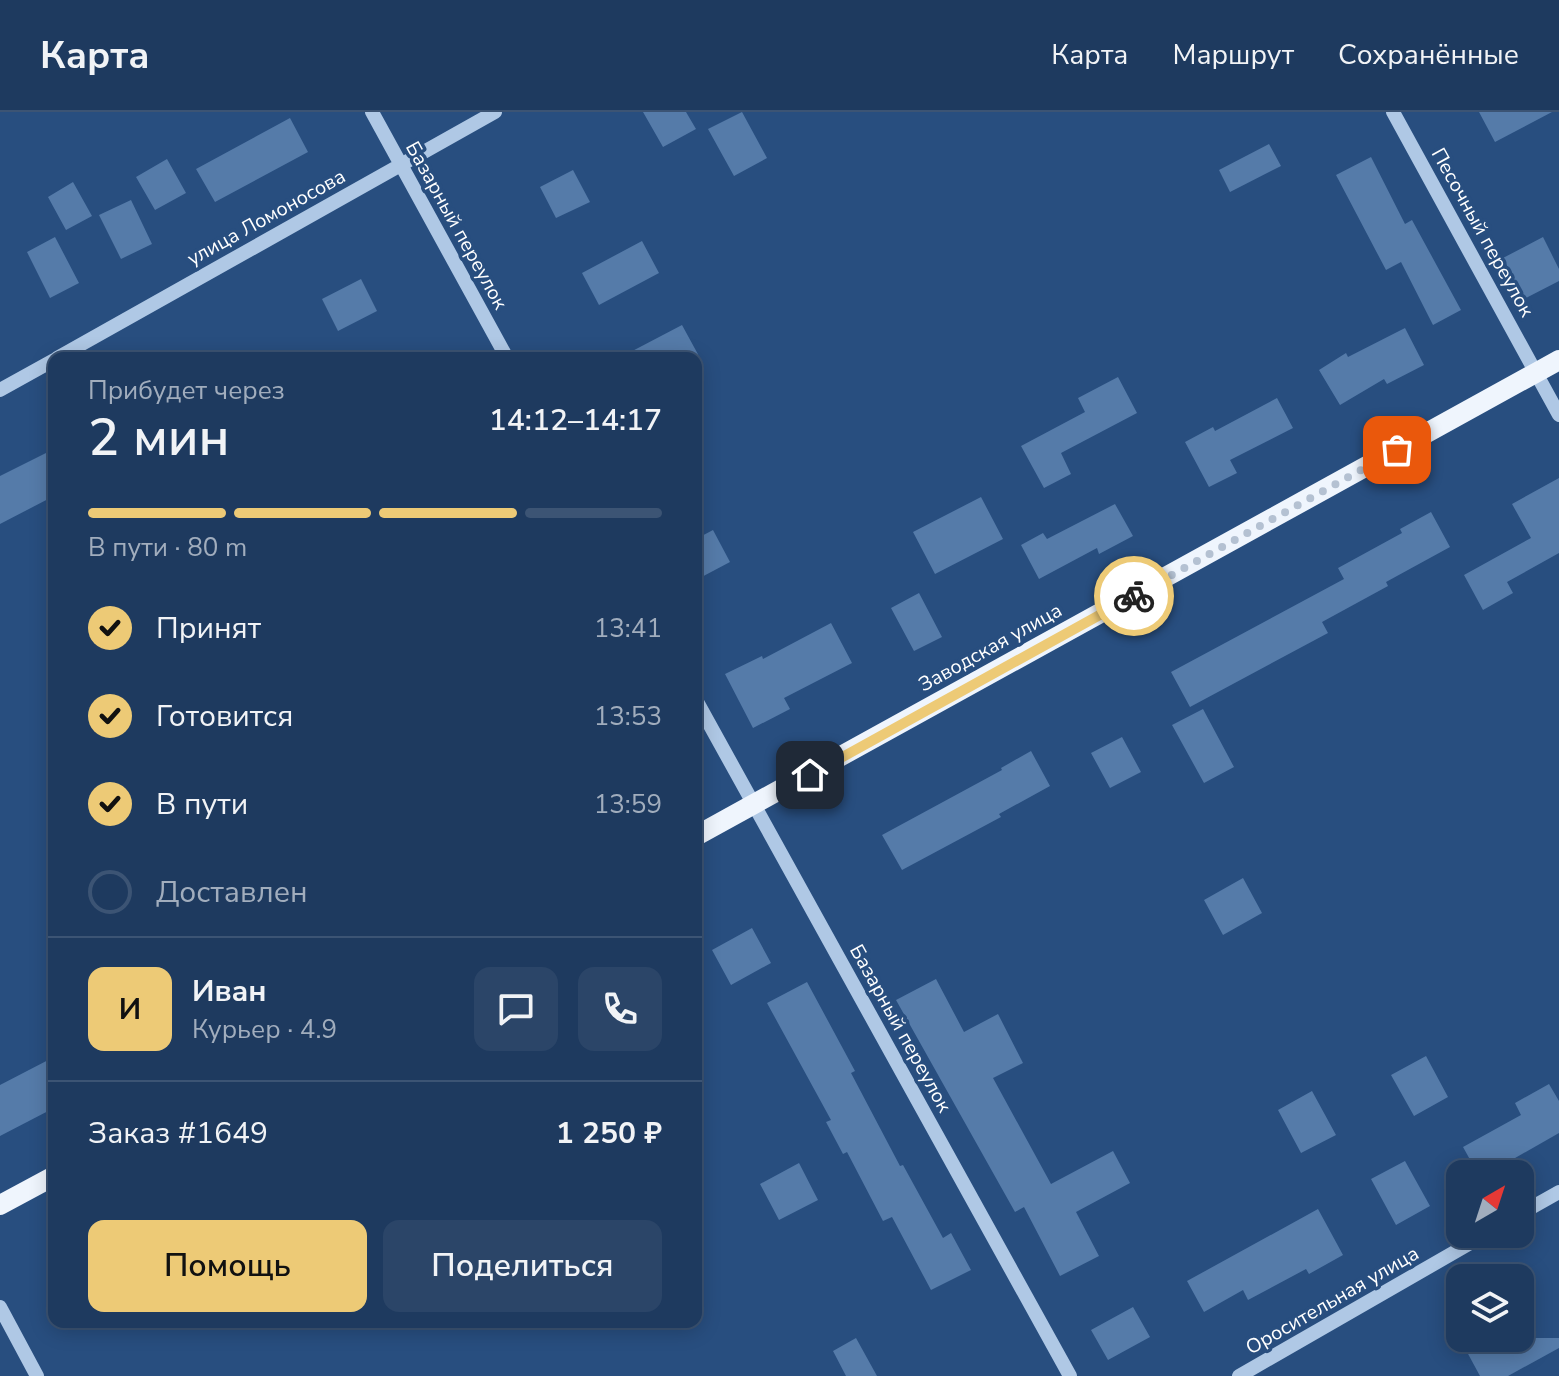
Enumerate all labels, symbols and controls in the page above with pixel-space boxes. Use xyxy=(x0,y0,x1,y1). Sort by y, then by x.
text: Карта xyxy=(40,30,150,81)
text: Карта xyxy=(1051,36,1128,74)
text: Маршрут xyxy=(1172,36,1294,74)
text: Сохранённые xyxy=(1338,36,1519,74)
street label: Базарный переулок xyxy=(399,136,514,314)
street label: Песочный переулок xyxy=(1425,143,1540,322)
street label: улица Ломоносова xyxy=(182,163,350,272)
text: Прибудет через xyxy=(88,373,285,408)
text: 14:12–14:17 xyxy=(489,400,662,441)
text: 2 мин xyxy=(88,402,230,473)
pin xyxy=(1363,416,1431,484)
icon: bag xyxy=(1375,428,1419,472)
text: В пути · 80 m xyxy=(88,530,247,565)
courier xyxy=(1094,556,1174,636)
icon: bike xyxy=(1112,574,1156,618)
street label: Заводская улица xyxy=(914,597,1067,698)
icon: check xyxy=(88,606,132,650)
text: Принят xyxy=(156,608,261,649)
text: 13:41 xyxy=(594,611,662,646)
icon: check xyxy=(88,694,132,738)
text: Готовится xyxy=(156,696,293,737)
text: 13:53 xyxy=(594,699,662,734)
pin xyxy=(776,741,844,809)
icon: home xyxy=(788,753,832,797)
icon: check xyxy=(88,782,132,826)
text: В пути xyxy=(156,784,248,825)
text: 13:59 xyxy=(594,787,662,822)
text: Доставлен xyxy=(156,872,308,913)
street label: Базарный переулок xyxy=(843,939,958,1117)
button: chat xyxy=(474,967,558,1051)
button: phone xyxy=(578,967,662,1051)
text: Иван xyxy=(192,971,267,1012)
text: И xyxy=(119,989,141,1030)
text: Курьер · 4.9 xyxy=(192,1012,337,1047)
text: Заказ #1649 xyxy=(88,1113,268,1154)
text: 1 250 ₽ xyxy=(556,1113,662,1154)
north arrow xyxy=(1446,1160,1534,1248)
map controls xyxy=(1446,1160,1534,1352)
button: Помощь xyxy=(88,1220,367,1312)
button: Поделиться xyxy=(383,1220,662,1312)
street label: Оросительная улица xyxy=(1241,1240,1424,1361)
button: layers xyxy=(1446,1264,1534,1352)

